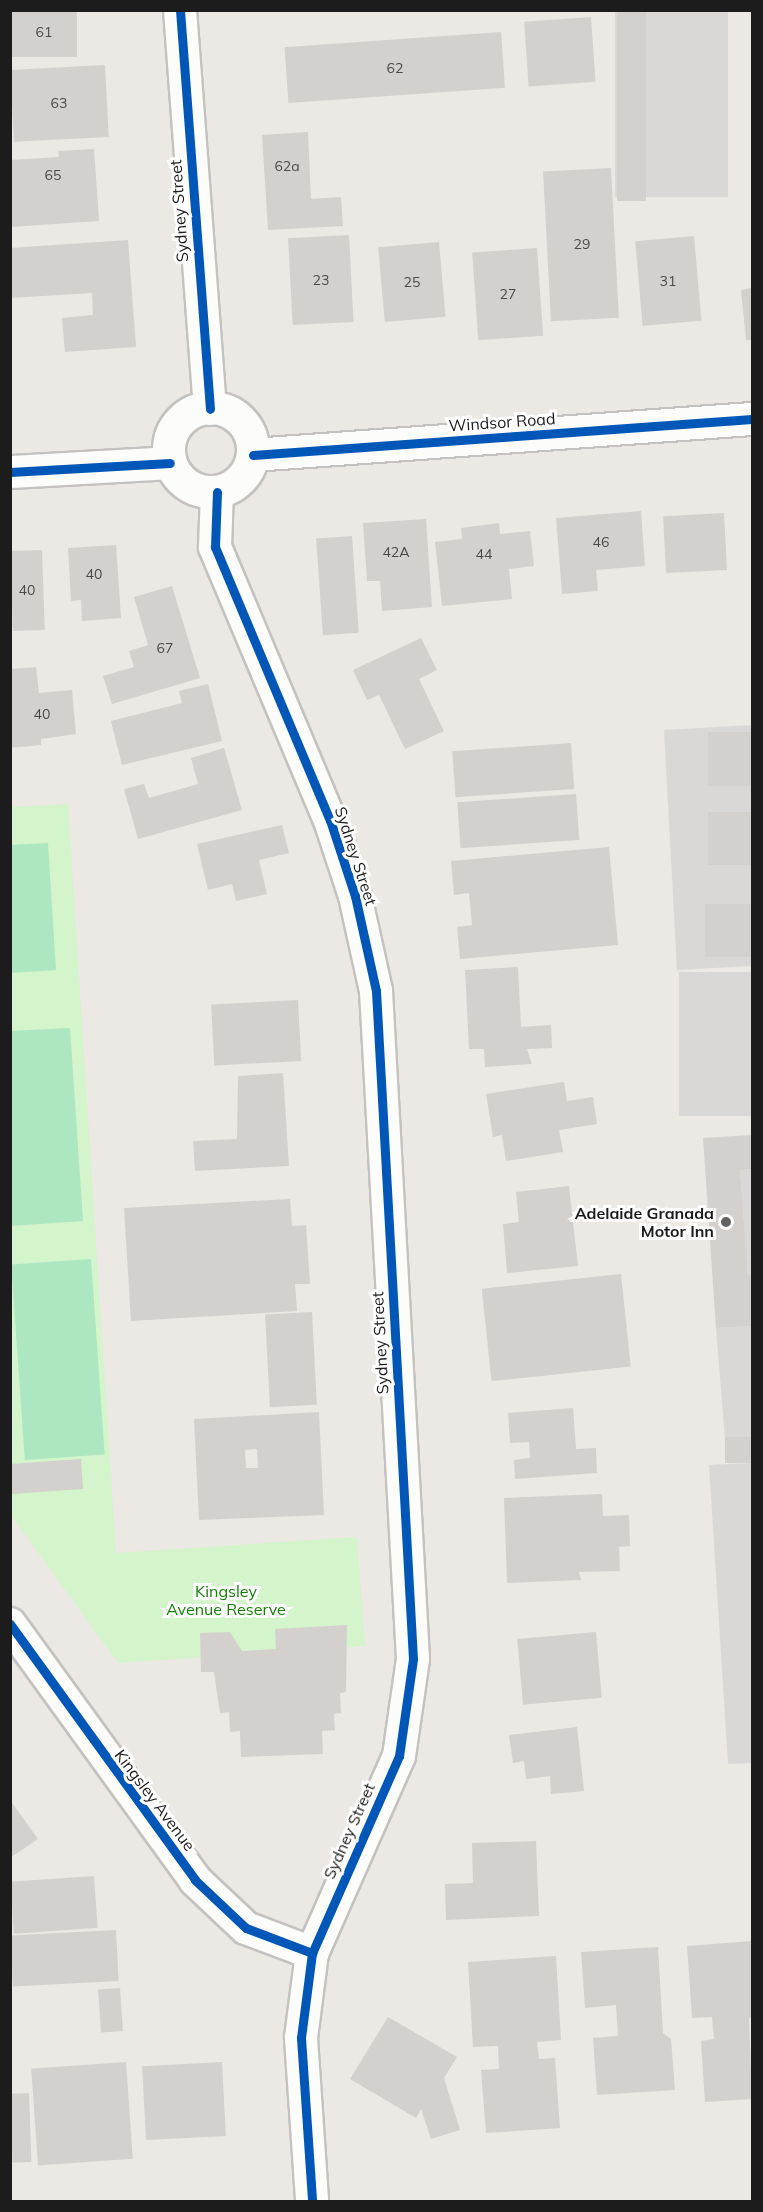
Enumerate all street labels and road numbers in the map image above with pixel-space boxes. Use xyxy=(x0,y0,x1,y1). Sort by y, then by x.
street label: Sydney Street xyxy=(166,159,192,263)
street label: Windsor Road xyxy=(448,409,556,435)
street label: Sydney Street xyxy=(331,804,381,908)
street label: Sydney Street xyxy=(368,1291,392,1395)
street label: Kingsley Avenue xyxy=(111,1746,199,1854)
street label: Sydney Street xyxy=(319,1780,379,1882)

